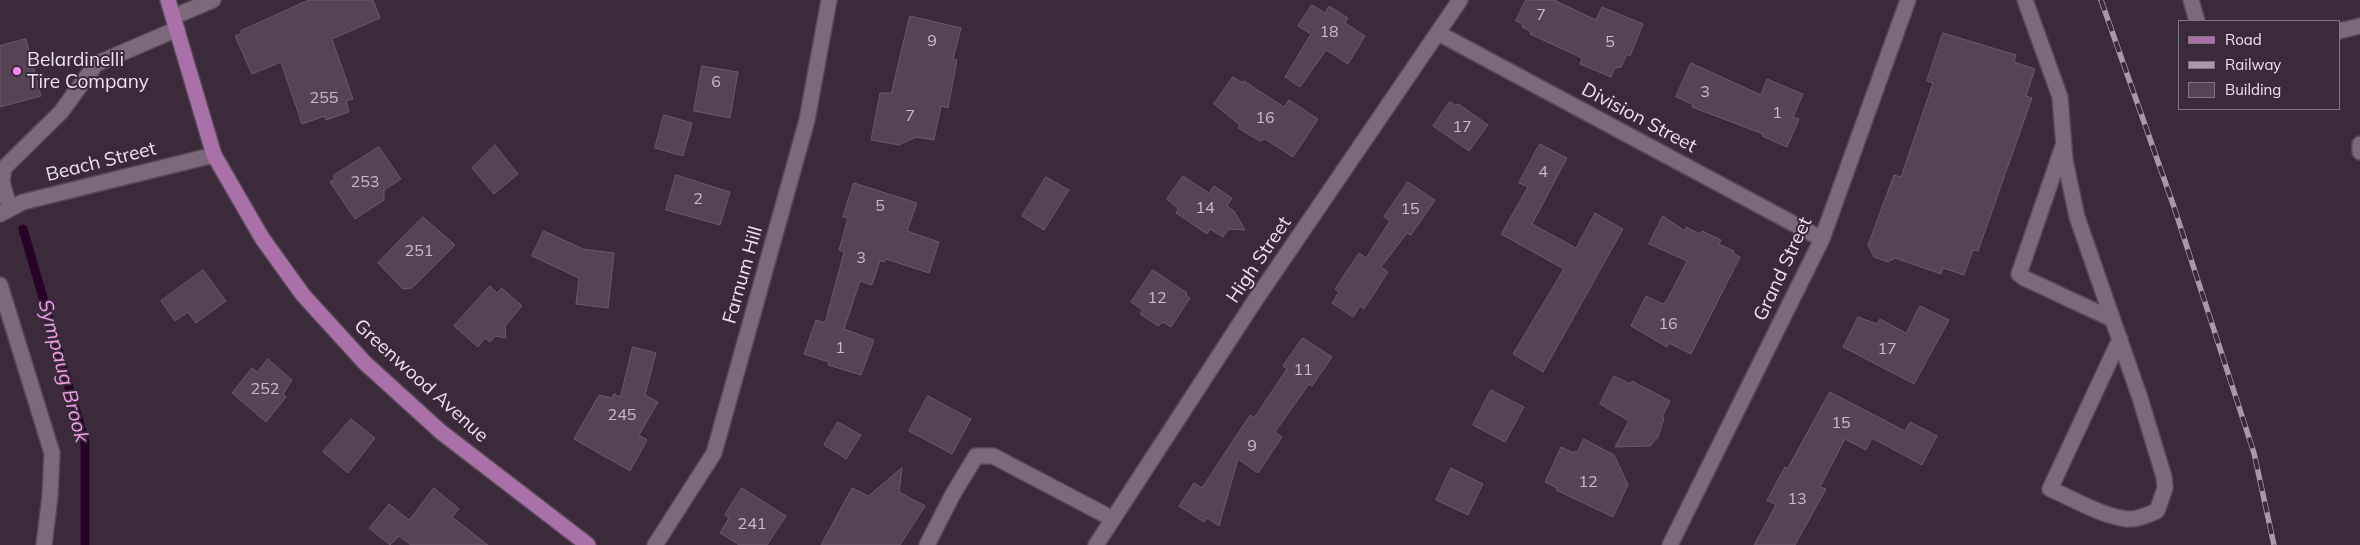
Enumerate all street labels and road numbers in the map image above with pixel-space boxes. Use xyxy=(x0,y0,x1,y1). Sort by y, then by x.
street label: Division Street xyxy=(1578,78,1700,158)
street label: Beach Street xyxy=(44,137,158,187)
street label: High Street xyxy=(1222,213,1296,307)
street label: Grand Street xyxy=(1749,213,1817,325)
street label: Farnum Hill xyxy=(718,224,768,326)
street label: Greenwood Avenue xyxy=(349,315,493,447)

